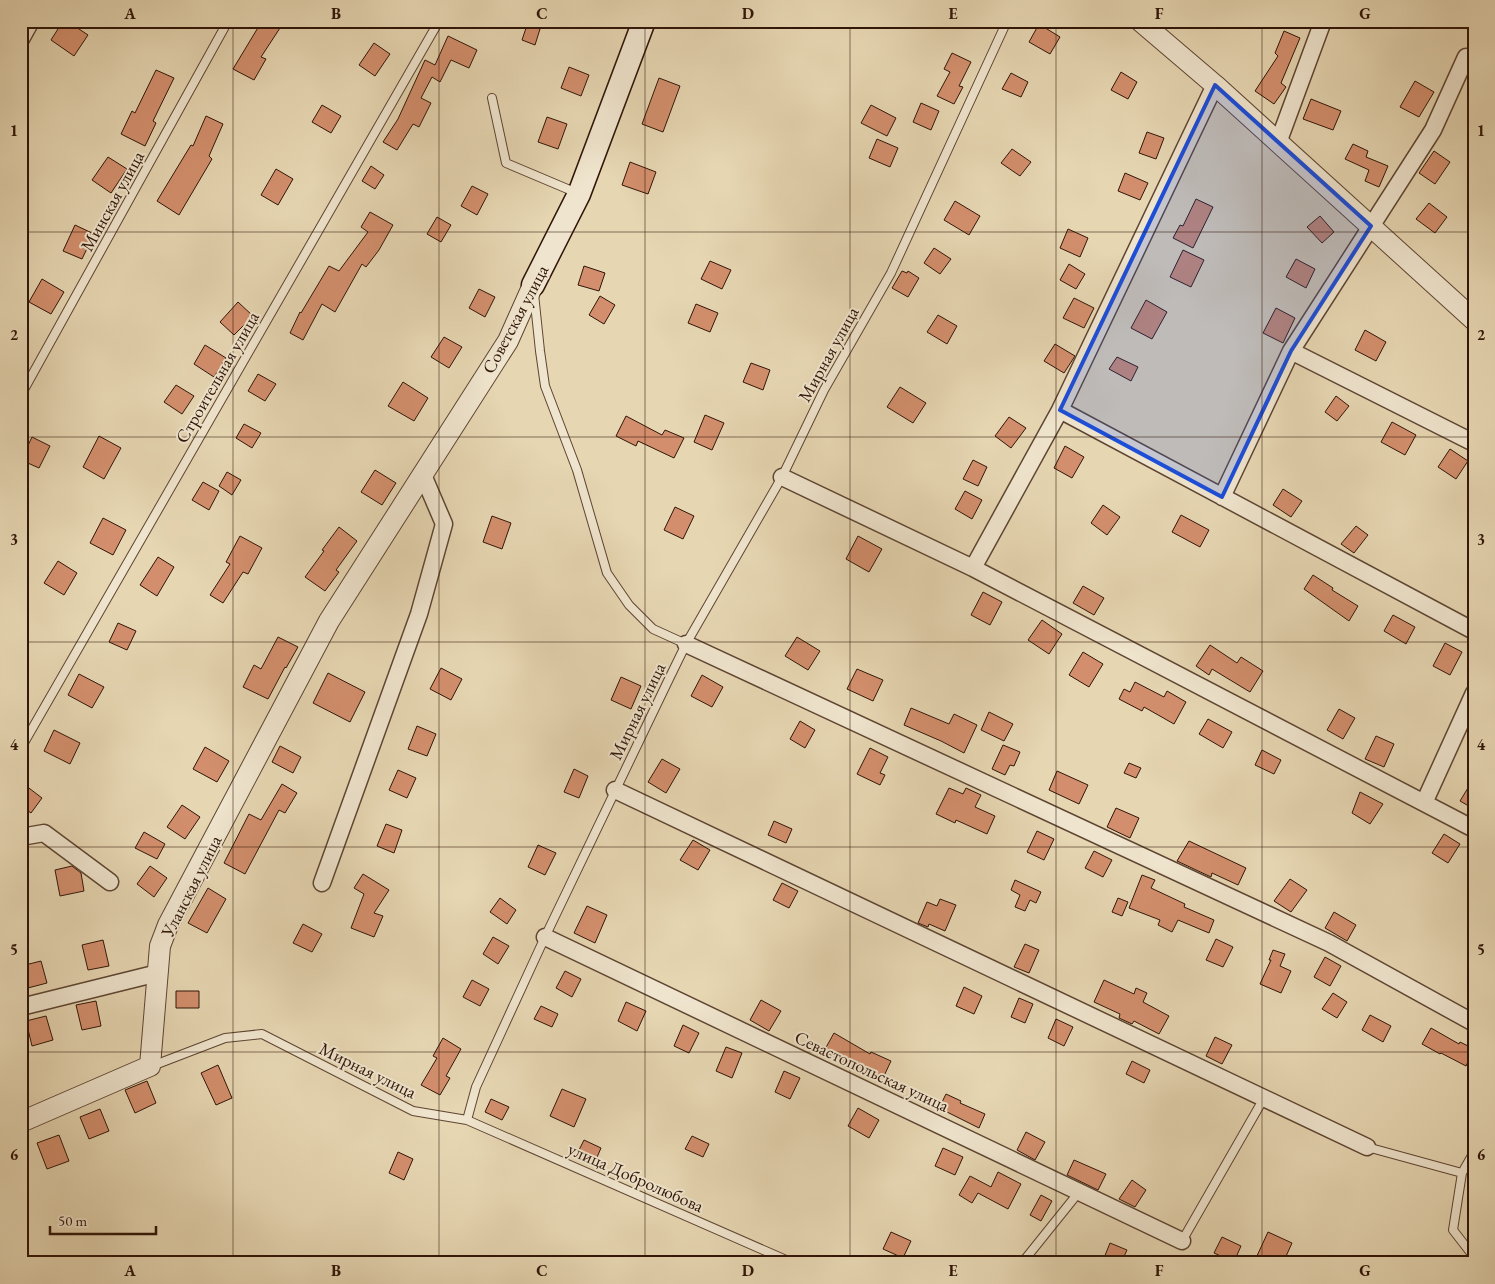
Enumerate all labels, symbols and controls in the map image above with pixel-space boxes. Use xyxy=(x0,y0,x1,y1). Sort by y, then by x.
text: A xyxy=(123,3,136,24)
text: B xyxy=(331,3,341,24)
text: C xyxy=(536,3,548,24)
text: D xyxy=(742,3,754,24)
text: E xyxy=(948,3,958,24)
text: F xyxy=(1155,3,1164,24)
text: G xyxy=(1359,3,1371,24)
text: 1 xyxy=(10,120,18,141)
text: 1 xyxy=(1477,120,1485,141)
street label: Минская улица xyxy=(75,146,149,255)
street label: Советская улица xyxy=(477,260,554,377)
street label: Мирная улица xyxy=(792,302,864,406)
street label: Строительная улица xyxy=(170,306,264,447)
text: 2 xyxy=(10,324,19,345)
text: 2 xyxy=(1477,324,1486,345)
text: 3 xyxy=(10,529,18,550)
text: 3 xyxy=(1477,529,1485,550)
street label: Мирная улица xyxy=(604,658,671,763)
text: 4 xyxy=(10,734,19,755)
text: 4 xyxy=(1477,734,1486,755)
street label: Уланская улица xyxy=(155,831,227,942)
text: 5 xyxy=(10,939,18,960)
text: 5 xyxy=(1477,939,1485,960)
street label: Севастопольская улица xyxy=(791,1025,954,1117)
street label: Мирная улица xyxy=(316,1037,421,1104)
street label: улица Добролюбова xyxy=(564,1137,708,1218)
text: 6 xyxy=(10,1144,19,1165)
text: 6 xyxy=(1477,1144,1486,1165)
scale bar xyxy=(50,1204,156,1236)
text: 50 m xyxy=(58,1211,87,1230)
text: A xyxy=(123,1260,136,1281)
text: B xyxy=(331,1260,341,1281)
text: C xyxy=(536,1260,548,1281)
text: D xyxy=(742,1260,754,1281)
text: E xyxy=(948,1260,958,1281)
text: F xyxy=(1155,1260,1164,1281)
text: G xyxy=(1359,1260,1371,1281)

